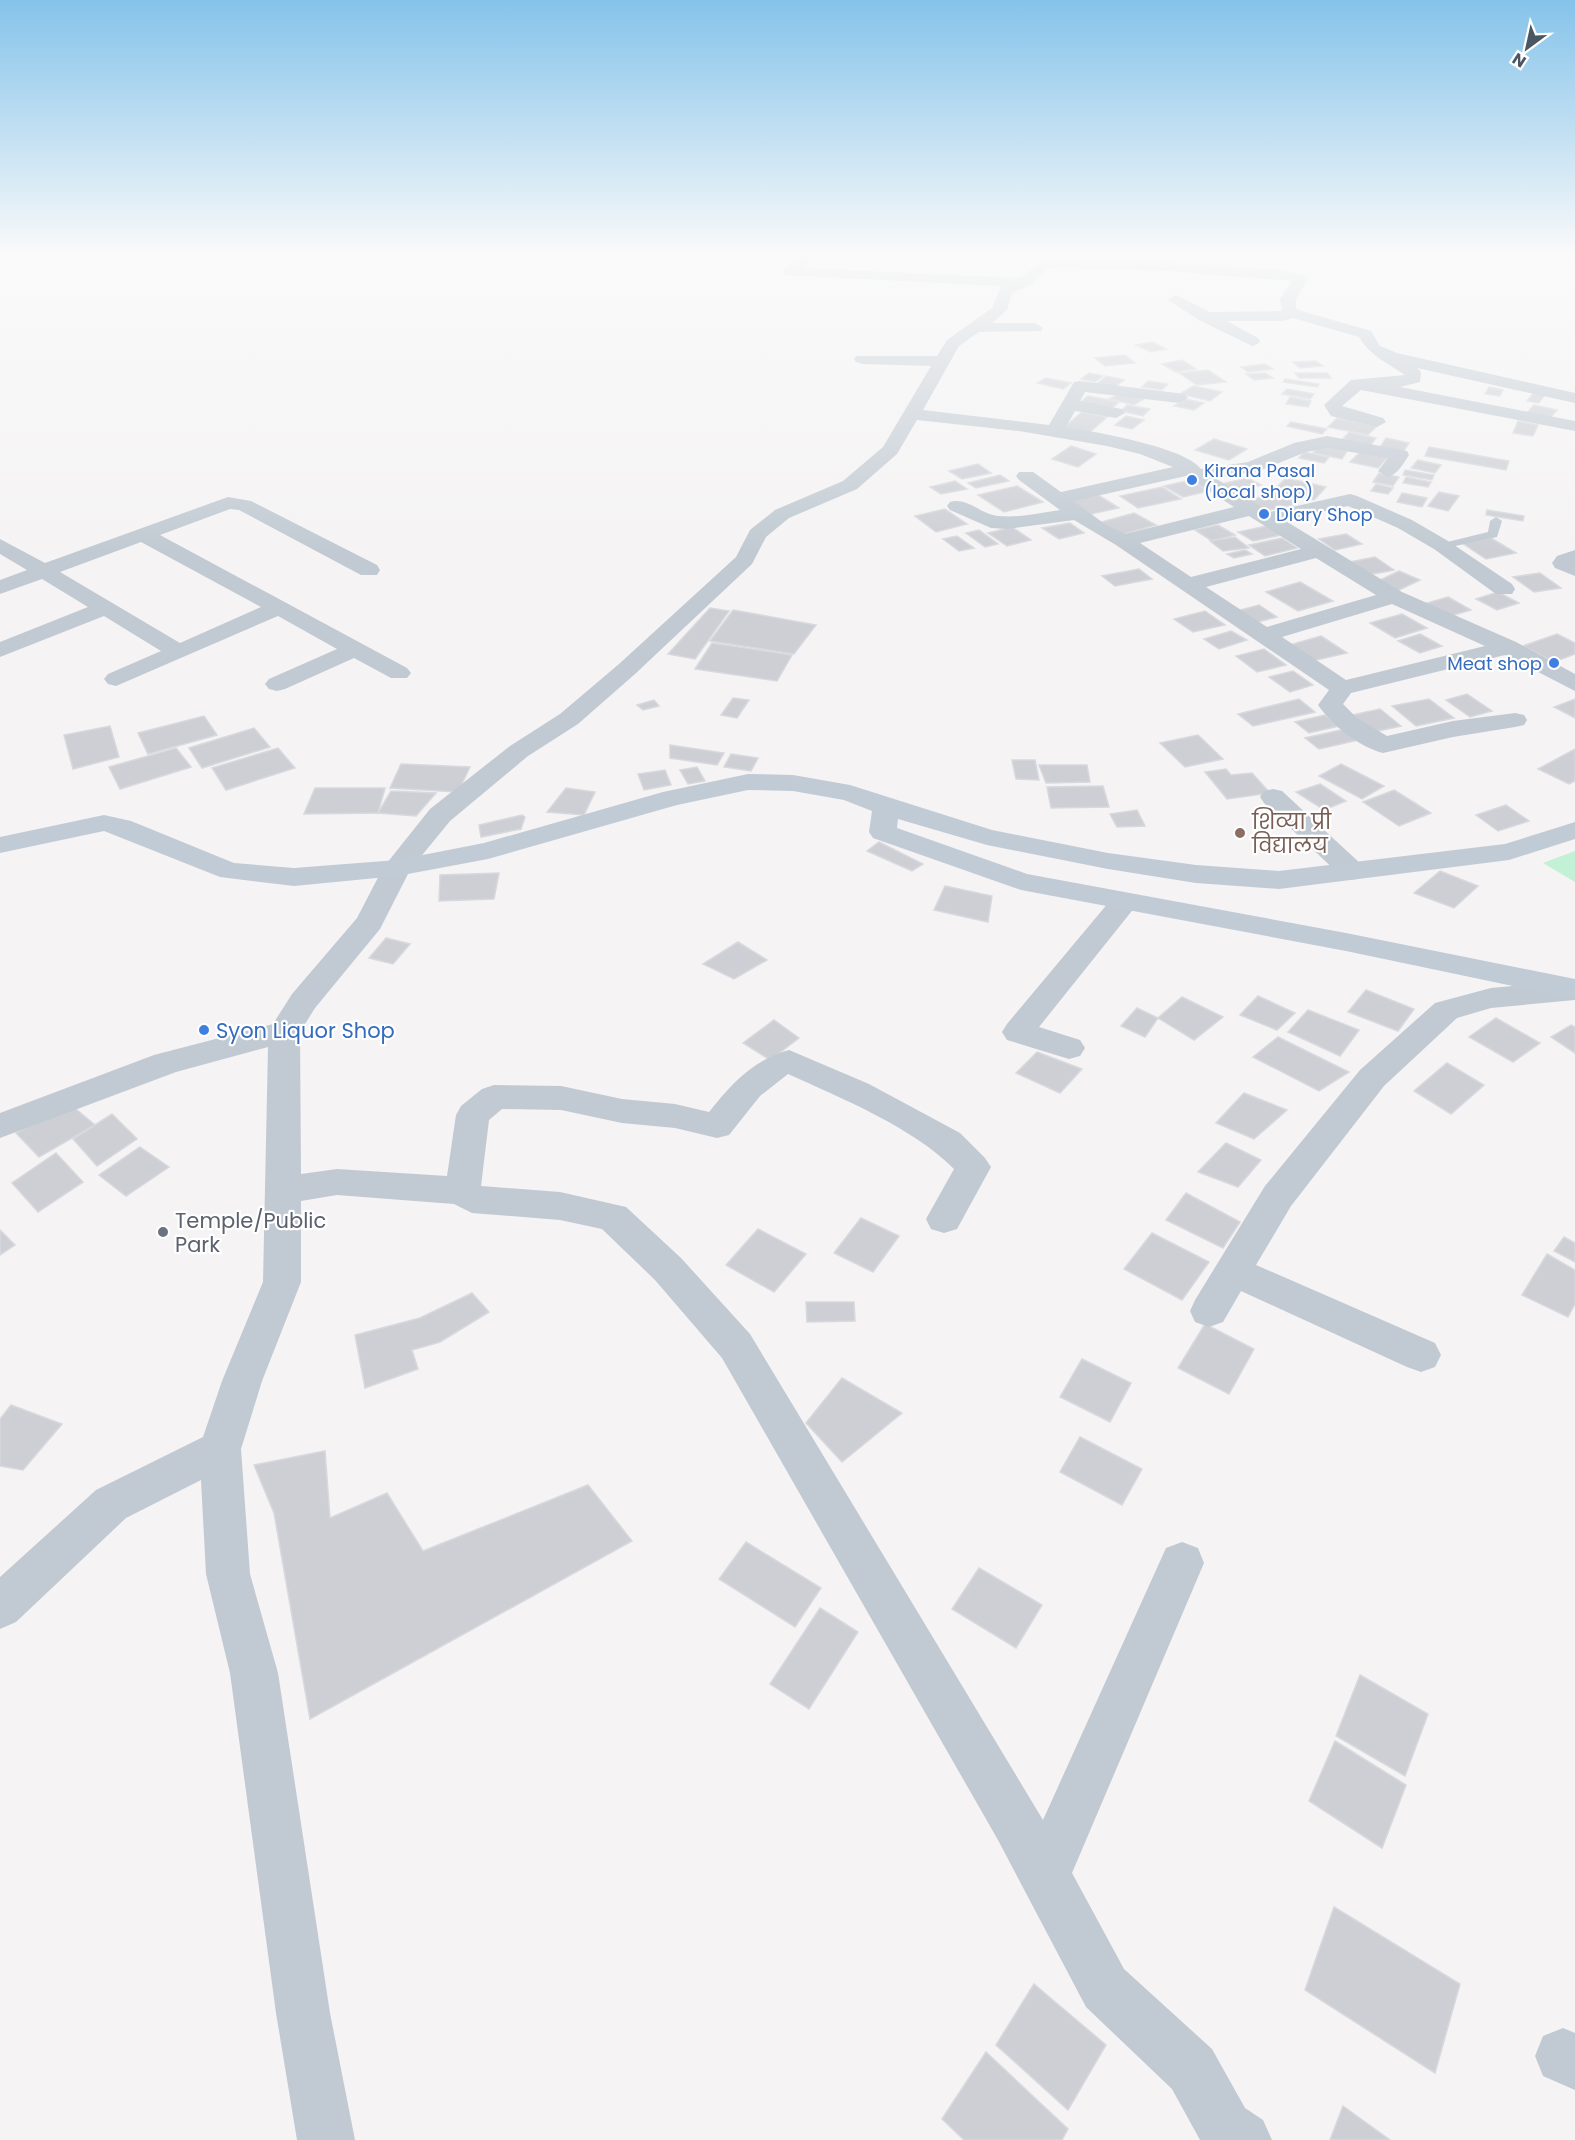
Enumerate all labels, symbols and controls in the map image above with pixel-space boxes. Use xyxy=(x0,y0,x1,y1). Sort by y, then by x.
north arrow xyxy=(1497,18,1557,78)
text: N xyxy=(1508,47,1530,73)
place label: Kirana Pasal (local shop) xyxy=(1204,458,1315,504)
marker: Kirana Pasal (local shop) xyxy=(1185,473,1199,487)
place label: Diary Shop xyxy=(1276,502,1373,527)
marker: Diary Shop xyxy=(1257,507,1271,521)
place label: Meat shop xyxy=(1447,651,1542,676)
marker: Meat shop xyxy=(1547,656,1561,670)
place label: शिव्या प्री विद्यालय xyxy=(1251,807,1332,860)
marker: शिव्या प्री विद्यालय xyxy=(1233,826,1247,840)
place label: Syon Liquor Shop xyxy=(216,1016,395,1045)
marker: Syon Liquor Shop xyxy=(197,1023,211,1037)
place label: Temple/Public Park xyxy=(175,1206,326,1259)
marker: Temple/Public Park xyxy=(156,1225,170,1239)

